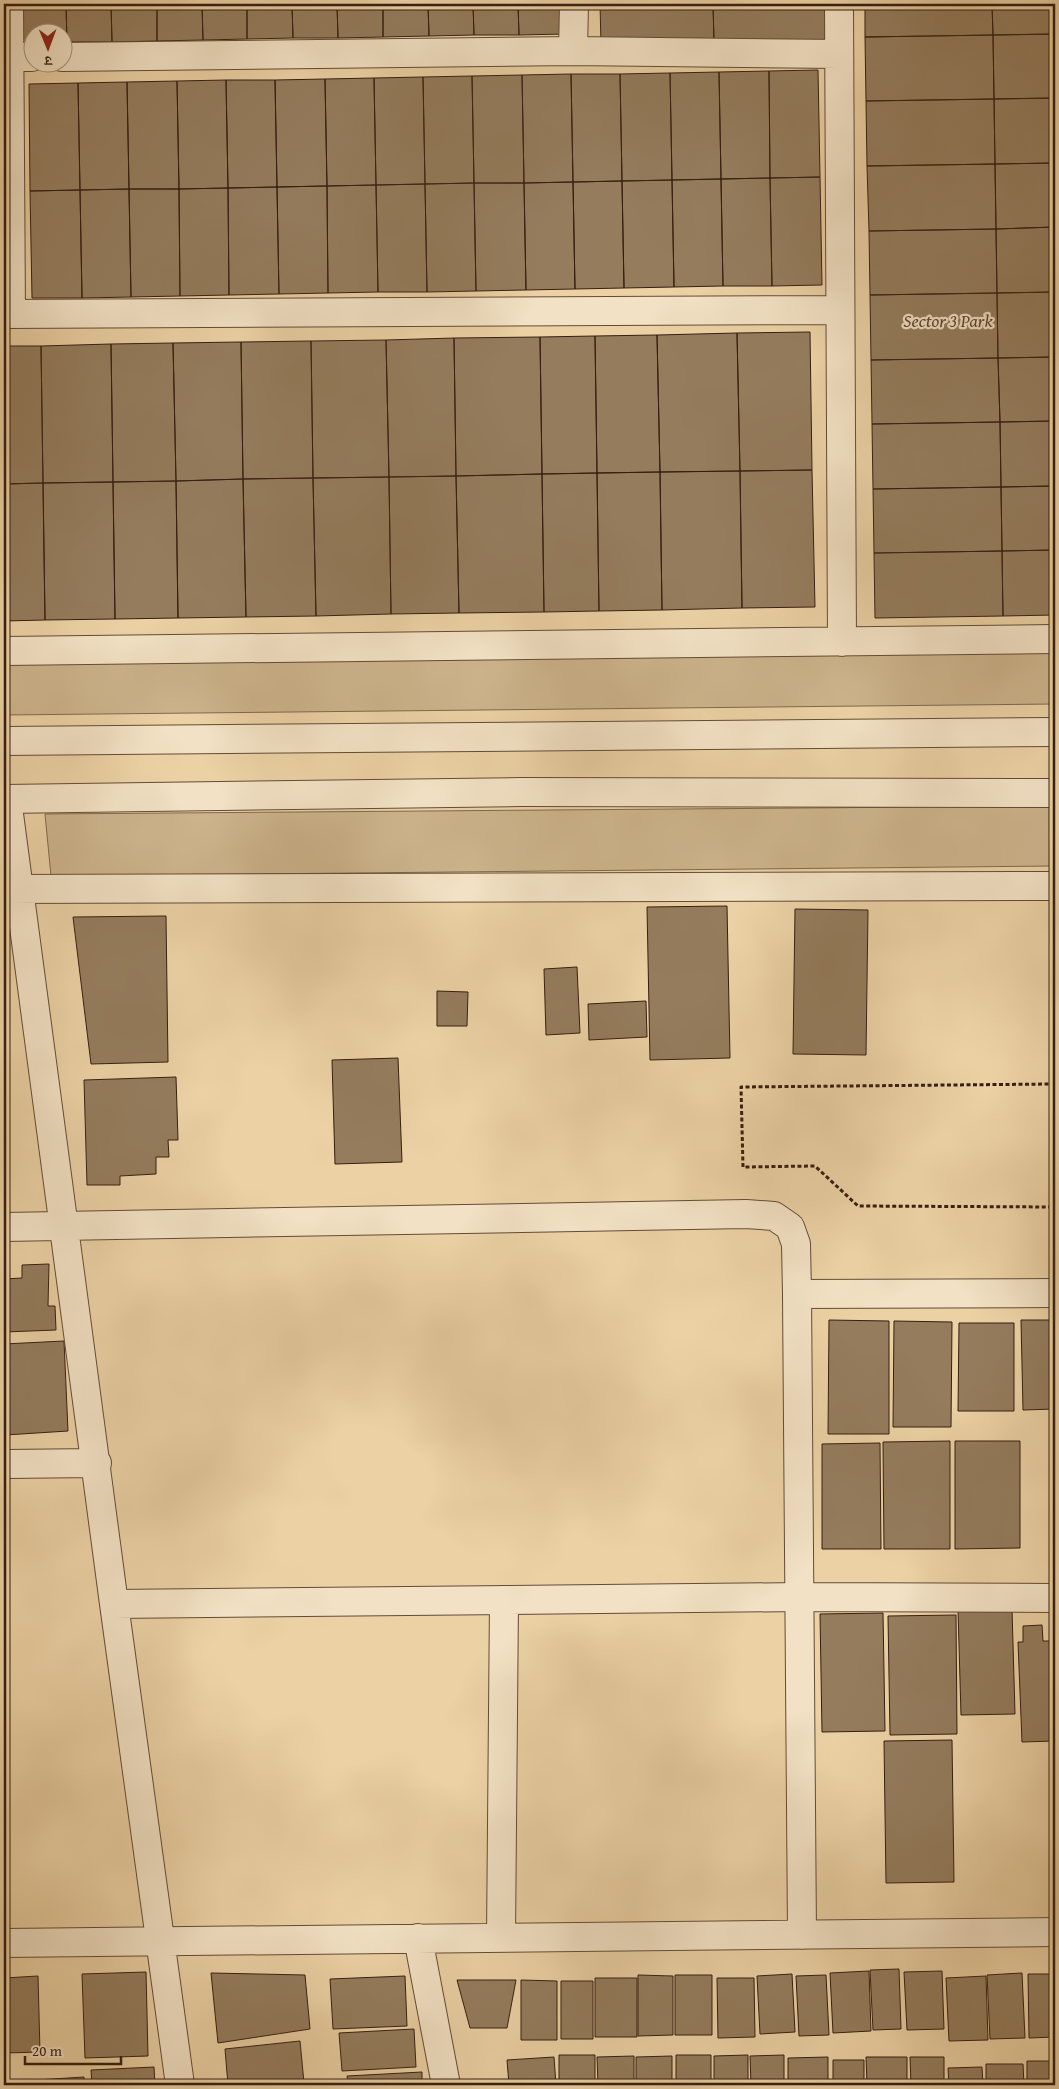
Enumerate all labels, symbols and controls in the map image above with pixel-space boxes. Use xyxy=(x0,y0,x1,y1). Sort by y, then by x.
north arrow xyxy=(22,22,72,72)
text: उ xyxy=(44,51,53,71)
park label: Sector 3 Park xyxy=(903,307,994,334)
scale bar xyxy=(25,2034,121,2066)
text: 20 m xyxy=(32,2040,63,2061)

